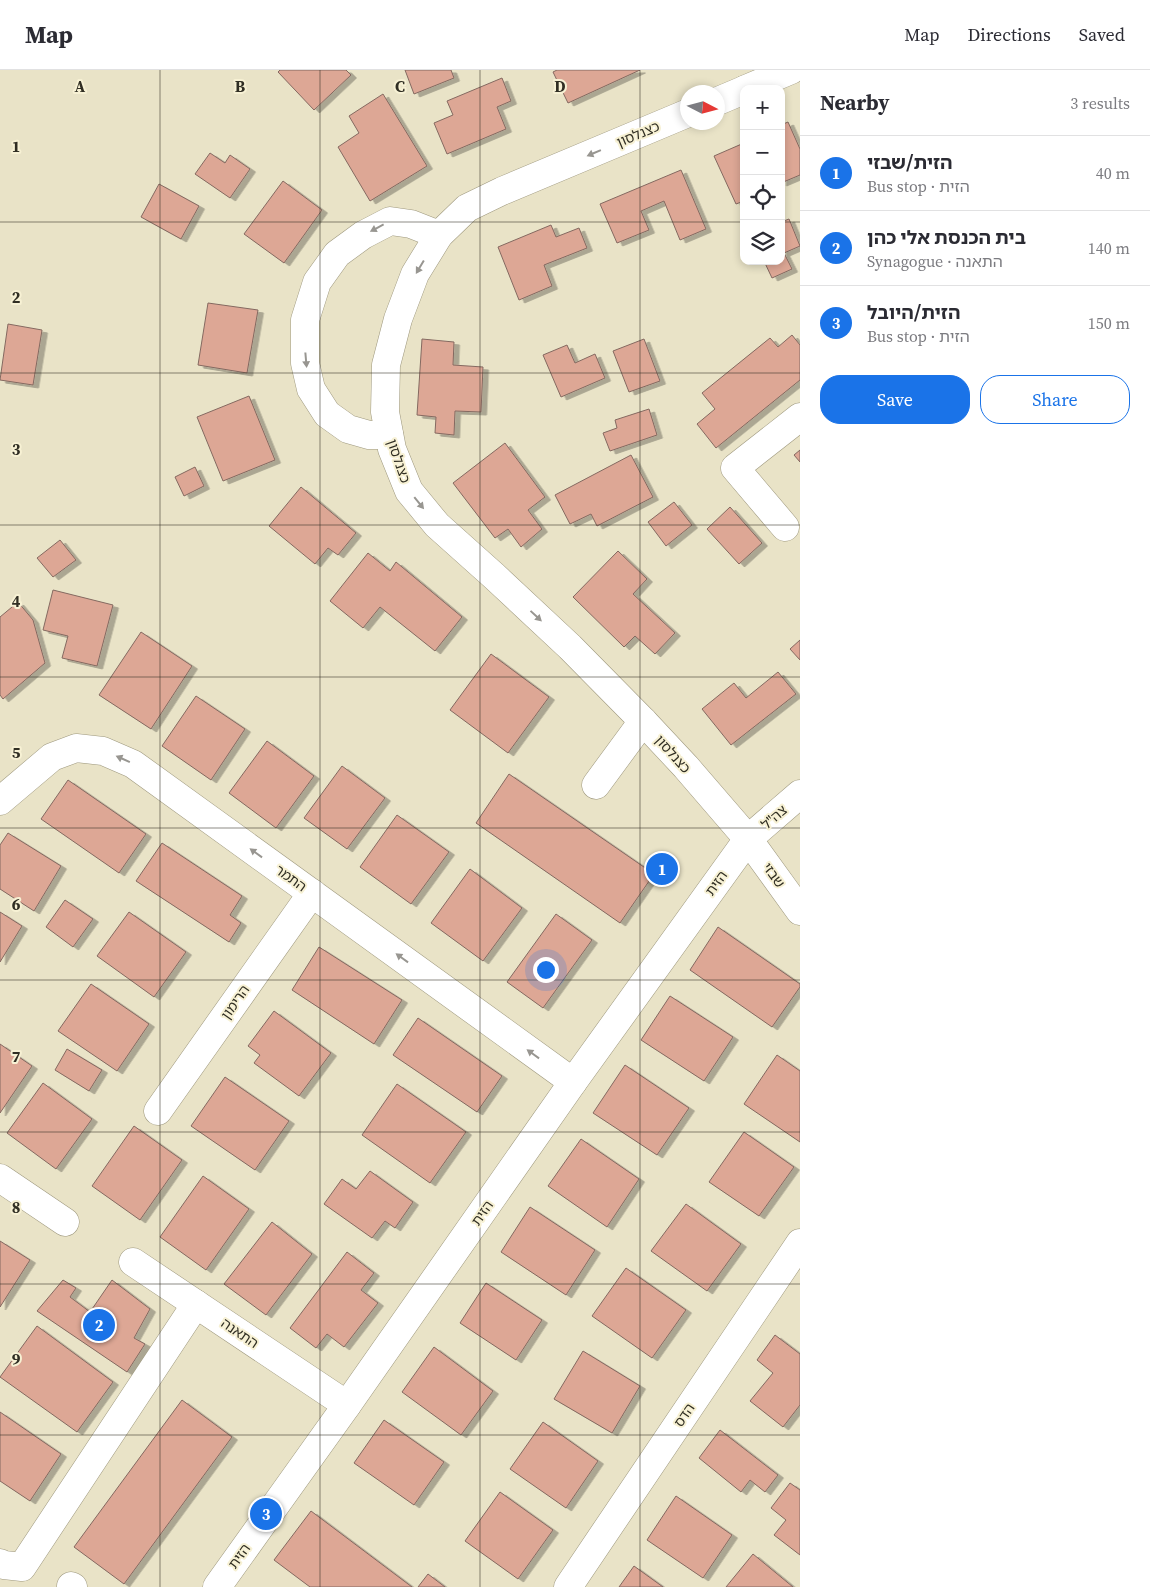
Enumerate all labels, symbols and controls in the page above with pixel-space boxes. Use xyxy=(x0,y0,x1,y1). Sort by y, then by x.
text: Map xyxy=(25,18,73,51)
text: Map xyxy=(904,22,940,47)
text: Directions xyxy=(968,22,1051,47)
text: Saved xyxy=(1079,22,1125,47)
text: A xyxy=(75,75,86,97)
text: B xyxy=(235,75,246,97)
text: C xyxy=(395,75,405,97)
text: D xyxy=(554,75,566,97)
north arrow xyxy=(680,85,725,130)
map controls xyxy=(740,85,785,265)
button: + xyxy=(740,85,785,130)
text: Nearby xyxy=(820,88,890,117)
text: 3 results xyxy=(1070,92,1130,114)
street label: כצנלסון xyxy=(613,116,663,152)
button: − xyxy=(740,130,785,175)
text: 1 xyxy=(12,135,20,157)
one-way arrow xyxy=(587,149,601,157)
text: הזית/שבזי xyxy=(867,149,953,175)
text: 1 xyxy=(832,162,840,184)
text: 40 m xyxy=(1096,162,1130,184)
button: locate xyxy=(740,175,785,220)
text: Bus stop · הזית xyxy=(867,175,970,197)
button: layers xyxy=(740,220,785,265)
one-way arrow xyxy=(370,224,384,232)
text: בית הכנסת אלי כהן xyxy=(867,224,1026,250)
text: 2 xyxy=(832,237,840,259)
text: 140 m xyxy=(1088,237,1130,259)
text: Synagogue · התאנה xyxy=(867,250,1003,272)
one-way arrow xyxy=(415,260,424,273)
text: 2 xyxy=(12,286,21,308)
text: הזית/היובל xyxy=(867,299,960,325)
text: 3 xyxy=(832,312,840,334)
text: 150 m xyxy=(1088,312,1130,334)
text: Bus stop · הזית xyxy=(867,325,970,347)
one-way arrow xyxy=(302,353,310,369)
button: Save xyxy=(820,375,970,424)
button: Share xyxy=(980,375,1130,424)
street label: כצנלסון xyxy=(382,436,416,486)
text: 3 xyxy=(12,438,21,460)
one-way arrow xyxy=(414,496,425,509)
text: 4 xyxy=(12,590,21,612)
one-way arrow xyxy=(530,610,542,622)
street label: כצנלסון xyxy=(650,731,696,777)
text: 5 xyxy=(12,741,21,763)
one-way arrow xyxy=(116,755,130,763)
street label: צה"ל xyxy=(757,800,792,834)
one-way arrow xyxy=(249,848,263,858)
pin: 1 xyxy=(646,850,678,888)
street label: שבזי xyxy=(758,858,790,892)
street label: התמר xyxy=(271,860,311,896)
street label: הזית xyxy=(700,866,732,900)
text: 6 xyxy=(12,893,21,915)
one-way arrow xyxy=(395,953,409,963)
your location xyxy=(533,957,559,983)
street label: הרימון xyxy=(216,981,254,1023)
text: 7 xyxy=(12,1045,21,1067)
one-way arrow xyxy=(526,1049,540,1059)
text: 8 xyxy=(12,1196,20,1218)
street label: הזית xyxy=(466,1196,498,1230)
pin: 2 xyxy=(83,1306,115,1344)
street label: התאנה xyxy=(217,1313,263,1353)
text: 9 xyxy=(12,1348,21,1370)
street label: הדס xyxy=(669,1399,699,1431)
pin: 3 xyxy=(250,1495,282,1533)
street label: הזית xyxy=(223,1539,255,1573)

